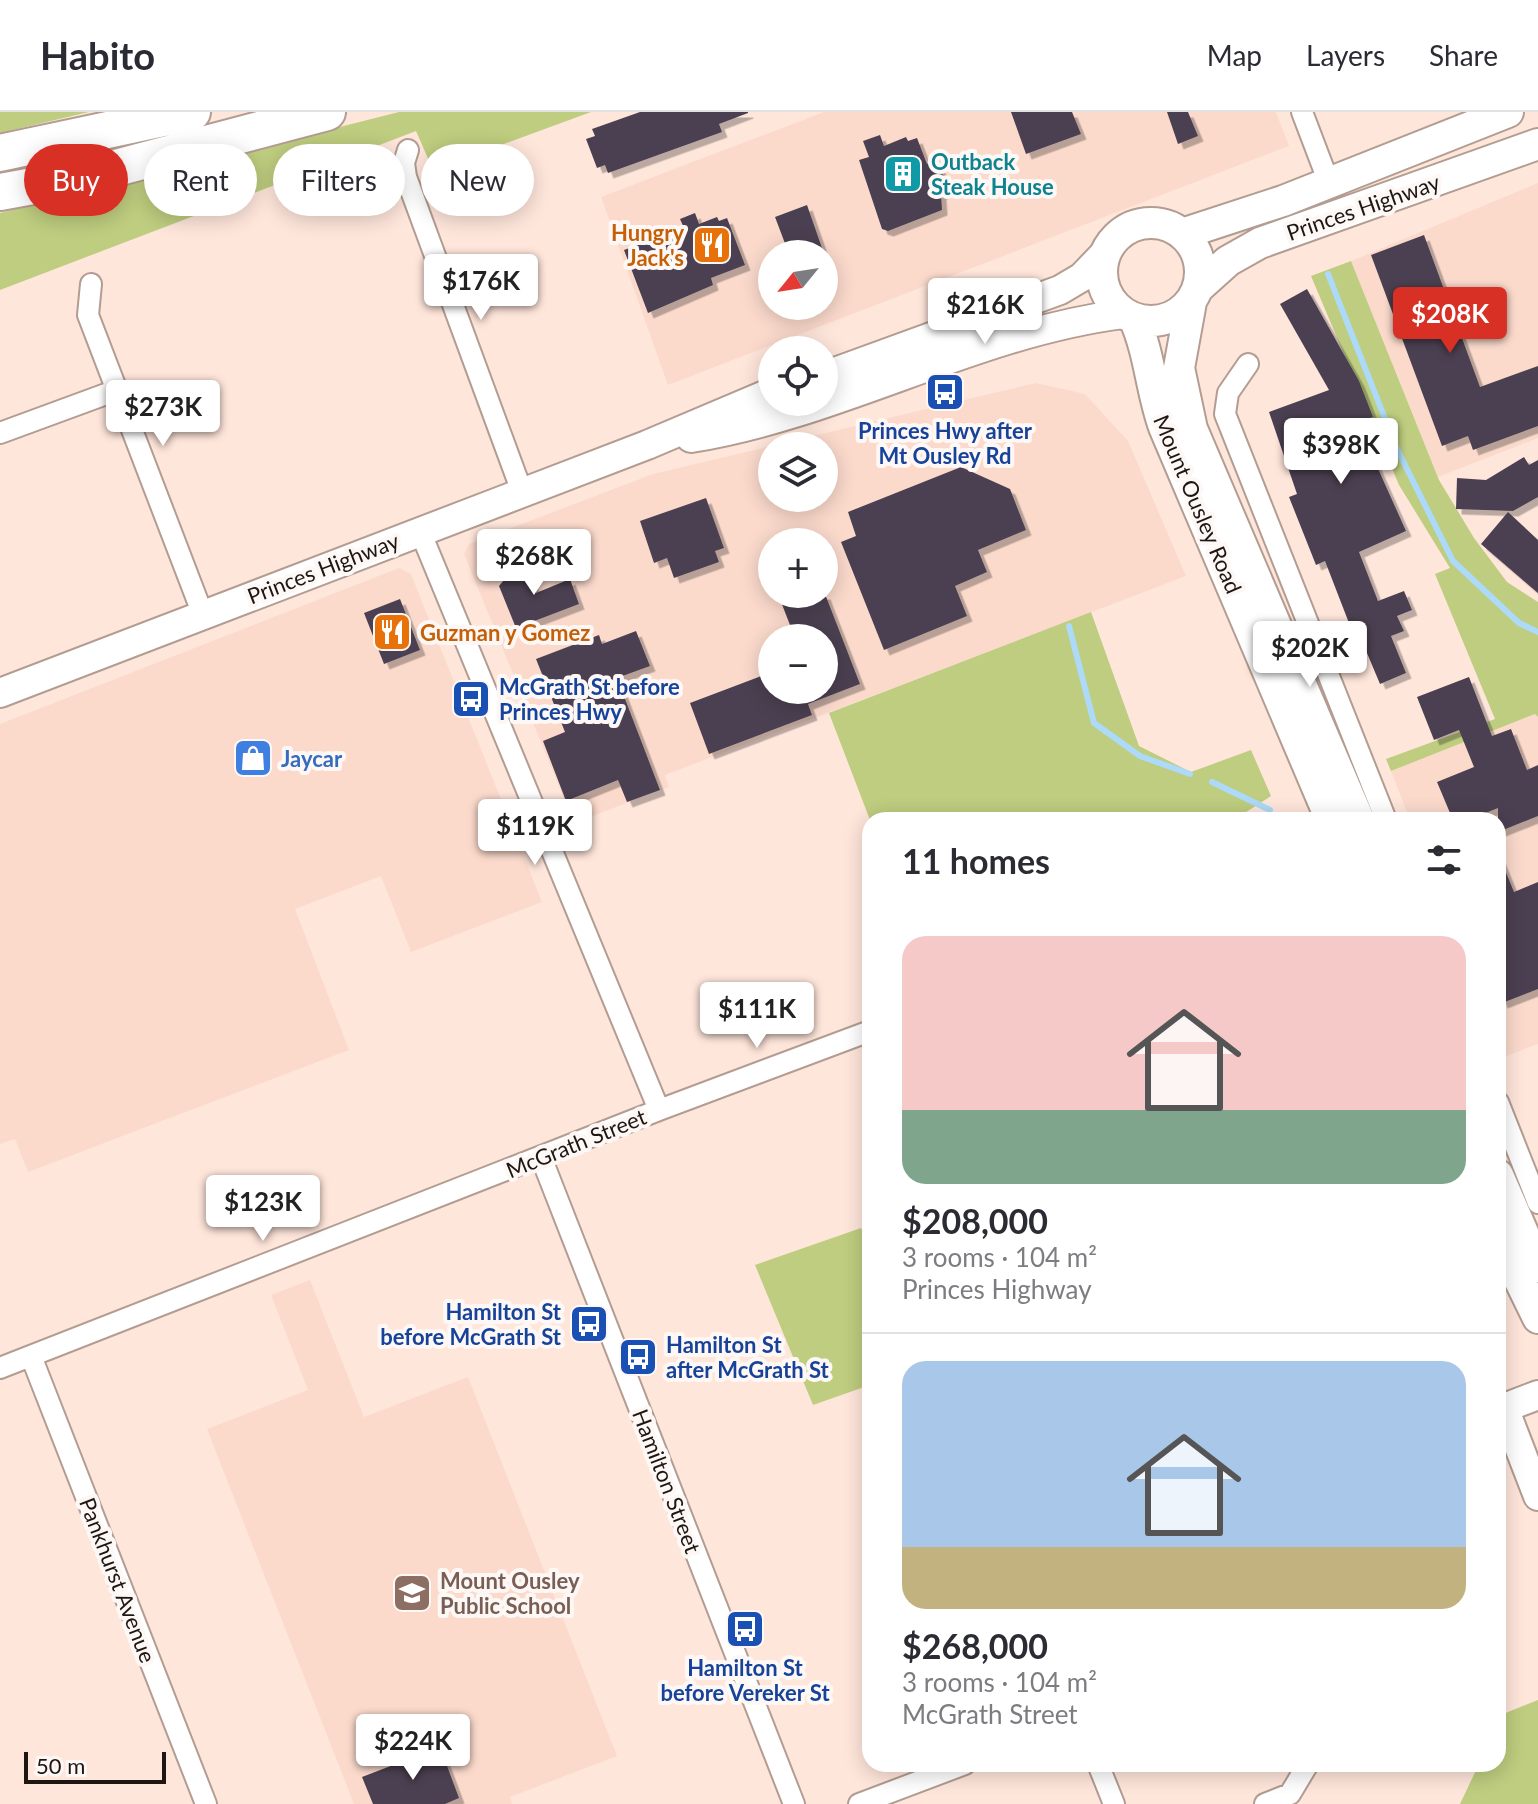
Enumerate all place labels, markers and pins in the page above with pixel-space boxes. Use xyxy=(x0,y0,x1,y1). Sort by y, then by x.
place label: Outback Steak House xyxy=(931,148,1054,200)
building icon: Outback Steak House xyxy=(882,153,924,195)
place label: Hungry Jack's xyxy=(611,219,684,271)
restaurant icon: Hungry Jack's xyxy=(691,224,733,266)
pin: $176K xyxy=(425,254,537,322)
pin: $216K xyxy=(929,278,1041,346)
pin: $208K xyxy=(1394,287,1506,355)
bus stop icon: Princes Hwy after Mt Ousley Rd xyxy=(924,371,966,413)
pin: $273K xyxy=(107,380,219,448)
place label: Princes Hwy after Mt Ousley Rd xyxy=(858,417,1033,469)
pin: $398K xyxy=(1285,418,1397,486)
pin: $268K xyxy=(478,529,590,597)
restaurant icon: Guzman y Gomez xyxy=(371,611,413,653)
place label: Guzman y Gomez xyxy=(420,619,590,646)
pin: $202K xyxy=(1254,621,1366,689)
place label: McGrath St before Princes Hwy xyxy=(499,673,680,725)
bus stop icon: McGrath St before Princes Hwy xyxy=(450,678,492,720)
shop icon: Jaycar xyxy=(232,737,274,779)
place label: Jaycar xyxy=(281,745,343,772)
pin: $119K xyxy=(479,799,591,867)
pin: $111K xyxy=(701,982,813,1050)
pin: $123K xyxy=(207,1175,319,1243)
place label: Hamilton St before McGrath St xyxy=(380,1298,562,1350)
bus stop icon: Hamilton St before McGrath St xyxy=(568,1303,610,1345)
place label: Hamilton St after McGrath St xyxy=(666,1331,830,1383)
bus stop icon: Hamilton St after McGrath St xyxy=(617,1336,659,1378)
place label: Mount Ousley Public School xyxy=(440,1567,580,1619)
school or university icon: Mount Ousley Public School xyxy=(391,1572,433,1614)
bus stop icon: Hamilton St before Vereker St xyxy=(724,1608,766,1650)
place label: Hamilton St before Vereker St xyxy=(660,1654,830,1706)
pin: $224K xyxy=(357,1714,469,1782)

